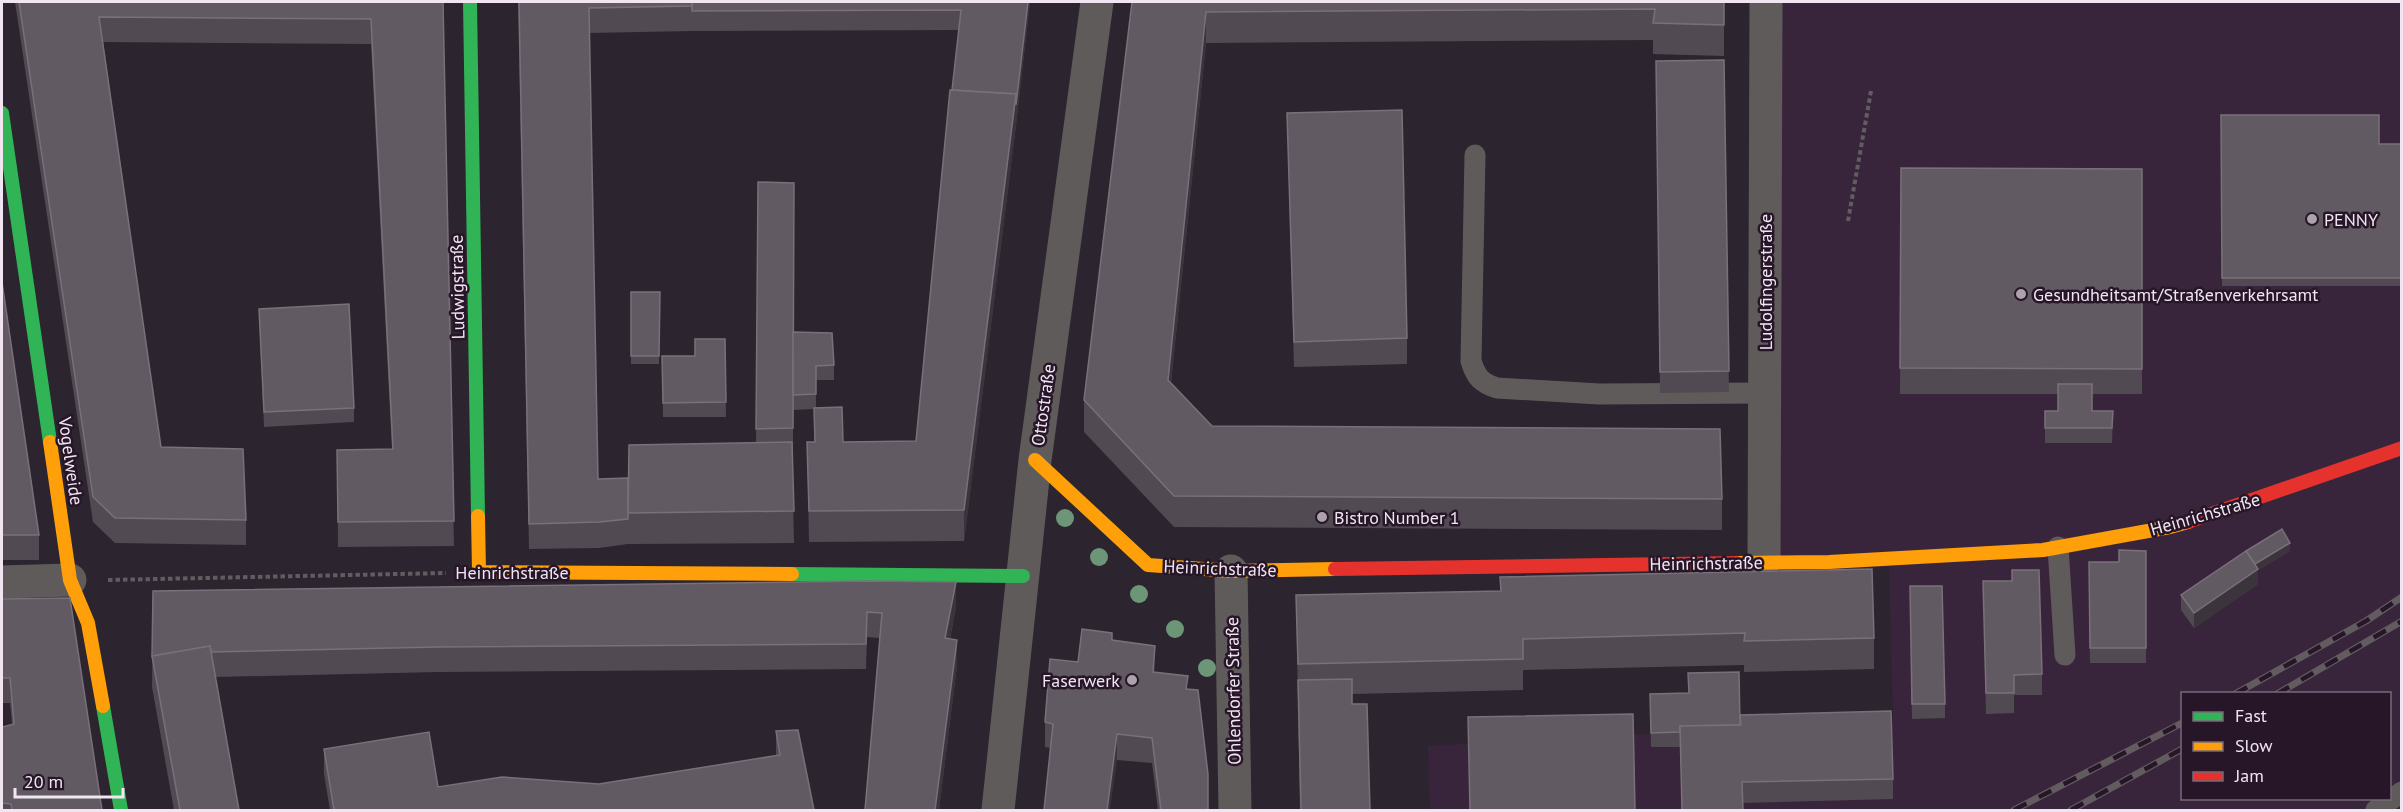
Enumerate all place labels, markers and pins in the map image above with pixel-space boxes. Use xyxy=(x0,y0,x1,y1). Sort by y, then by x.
place label: PENNY xyxy=(2324,208,2378,231)
marker: PENNY xyxy=(2305,212,2319,226)
place label: Gesundheitsamt/Straßenverkehrsamt xyxy=(2033,283,2318,306)
marker: Gesundheitsamt/Straßenverkehrsamt xyxy=(2014,287,2028,301)
place label: Bistro Number 1 xyxy=(1334,506,1460,529)
marker: Bistro Number 1 xyxy=(1315,510,1329,524)
place label: Faserwerk xyxy=(1042,669,1120,692)
marker: Faserwerk xyxy=(1125,673,1139,687)

